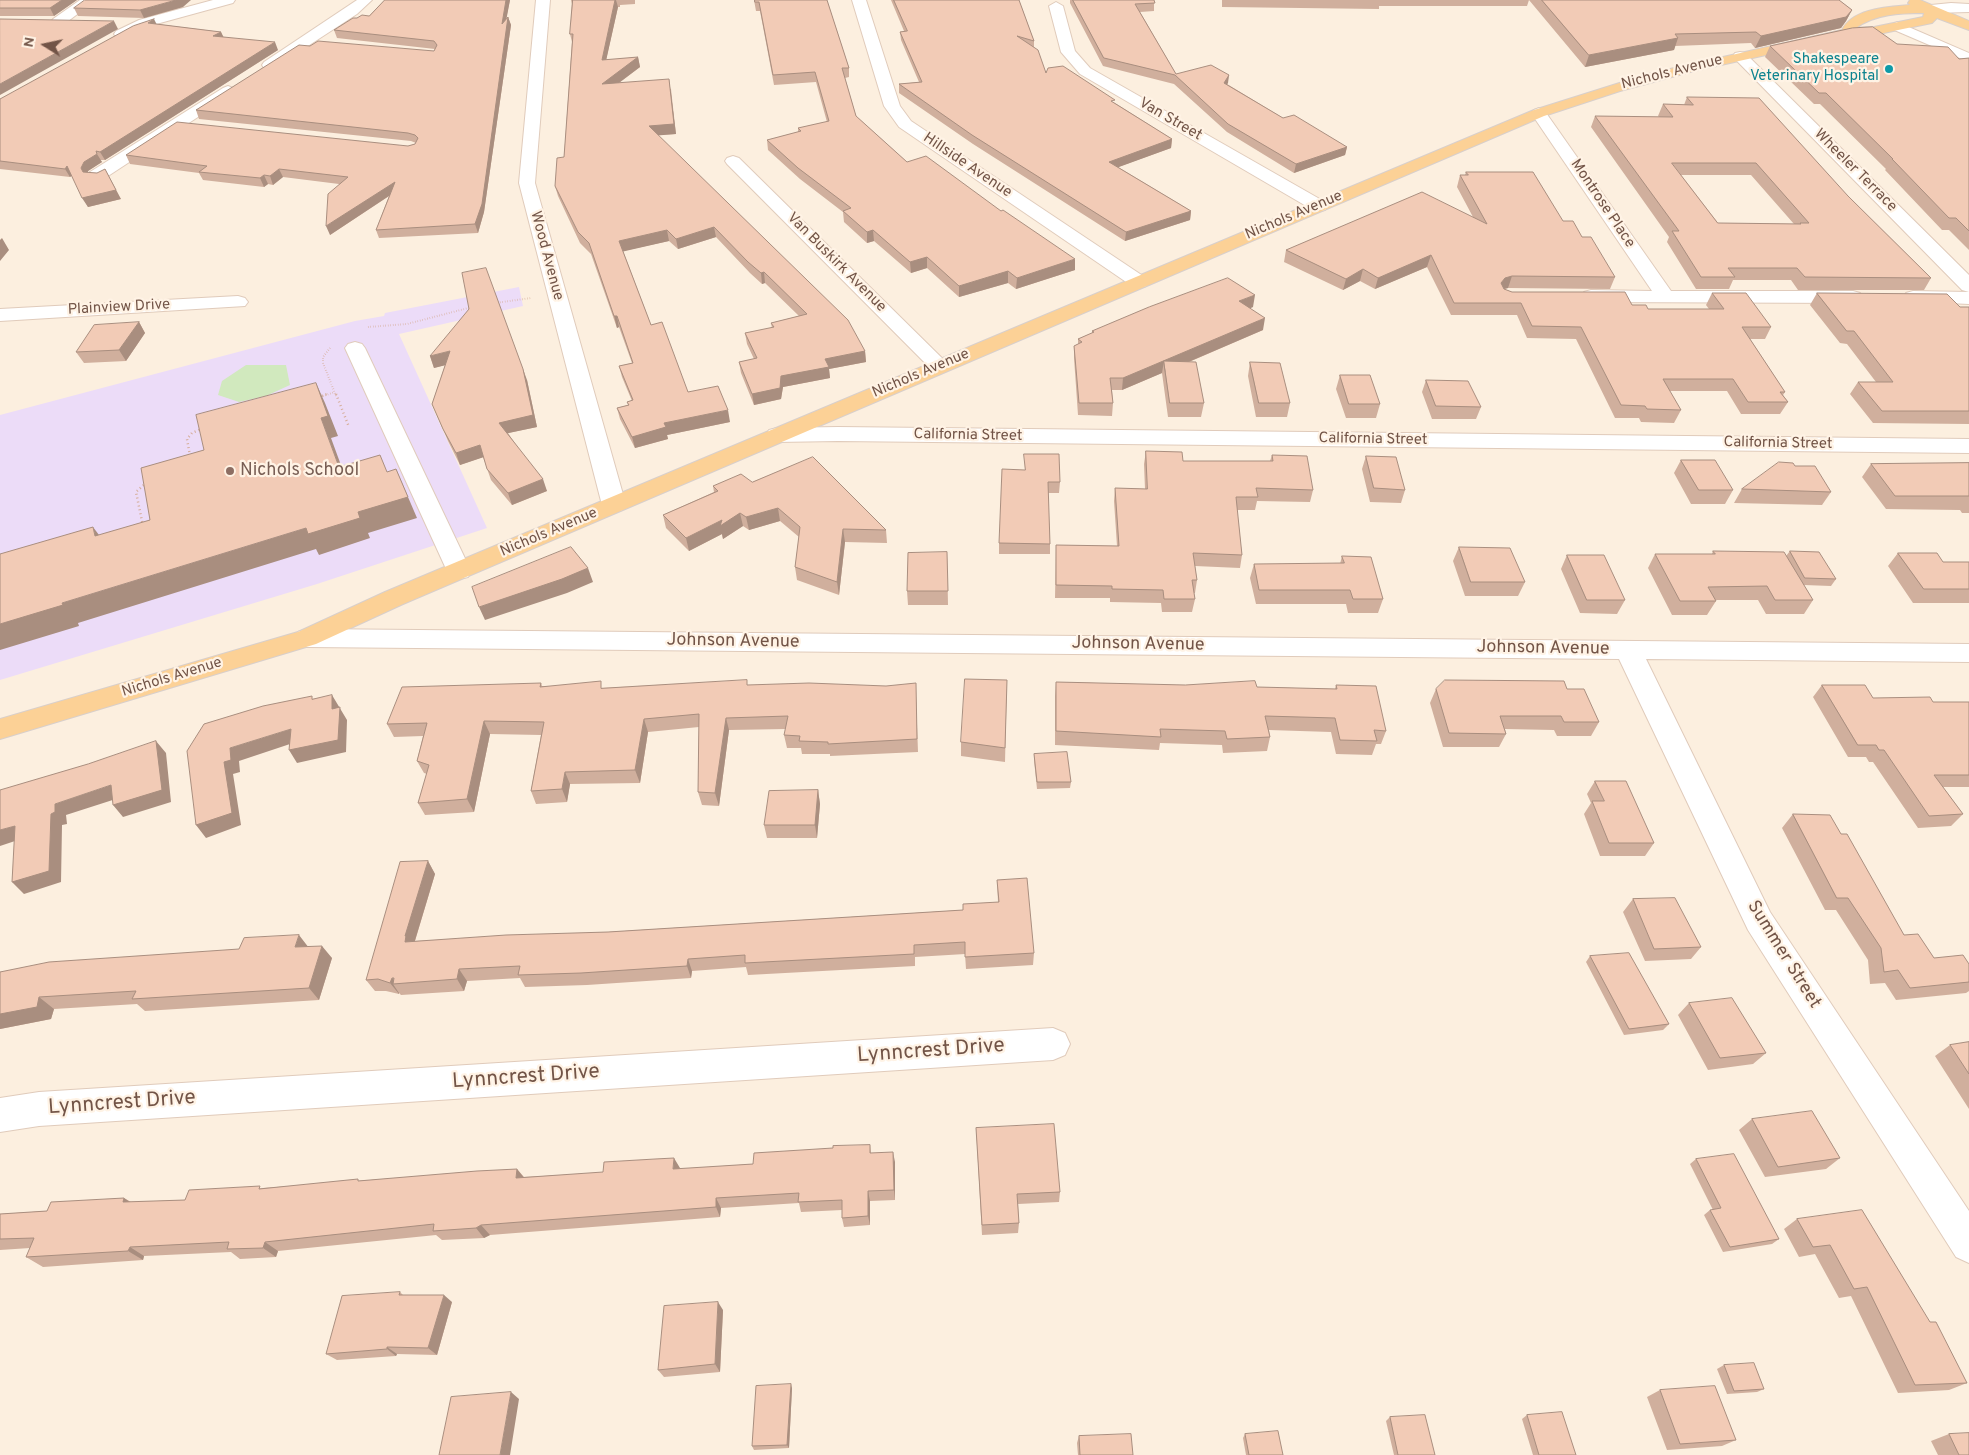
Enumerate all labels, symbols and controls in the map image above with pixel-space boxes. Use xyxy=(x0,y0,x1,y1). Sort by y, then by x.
north arrow xyxy=(20,20,70,70)
text: N xyxy=(20,36,39,49)
place label: Shakespeare Veterinary Hospital xyxy=(1750,51,1879,86)
street label: Nichols Avenue xyxy=(1620,52,1724,94)
marker: Shakespeare Veterinary Hospital xyxy=(1883,63,1895,75)
street label: Van Street xyxy=(1135,95,1205,145)
street label: Wheeler Terrace xyxy=(1810,126,1900,216)
street label: Hillside Avenue xyxy=(919,130,1015,202)
street label: Montrose Place xyxy=(1566,156,1638,252)
street label: Nichols Avenue xyxy=(1243,187,1345,245)
street label: Wood Avenue xyxy=(525,209,567,303)
street label: Van Buskirk Avenue xyxy=(783,210,889,316)
street label: Plainview Drive xyxy=(67,296,171,320)
street label: Nichols Avenue xyxy=(870,345,972,403)
street label: California Street xyxy=(913,426,1023,446)
street label: California Street xyxy=(1318,430,1428,450)
street label: California Street xyxy=(1723,434,1833,454)
place label: Nichols School xyxy=(240,460,359,482)
marker: Nichols School xyxy=(224,465,236,477)
street label: Nichols Avenue xyxy=(498,504,600,562)
street label: Johnson Avenue xyxy=(666,630,800,654)
street label: Johnson Avenue xyxy=(1071,633,1205,657)
street label: Johnson Avenue xyxy=(1476,637,1610,661)
street label: Nichols Avenue xyxy=(120,654,224,702)
street label: Summer Street xyxy=(1741,897,1825,1013)
street label: Lynncrest Drive xyxy=(856,1034,1006,1070)
street label: Lynncrest Drive xyxy=(451,1060,601,1096)
street label: Lynncrest Drive xyxy=(47,1086,197,1122)

